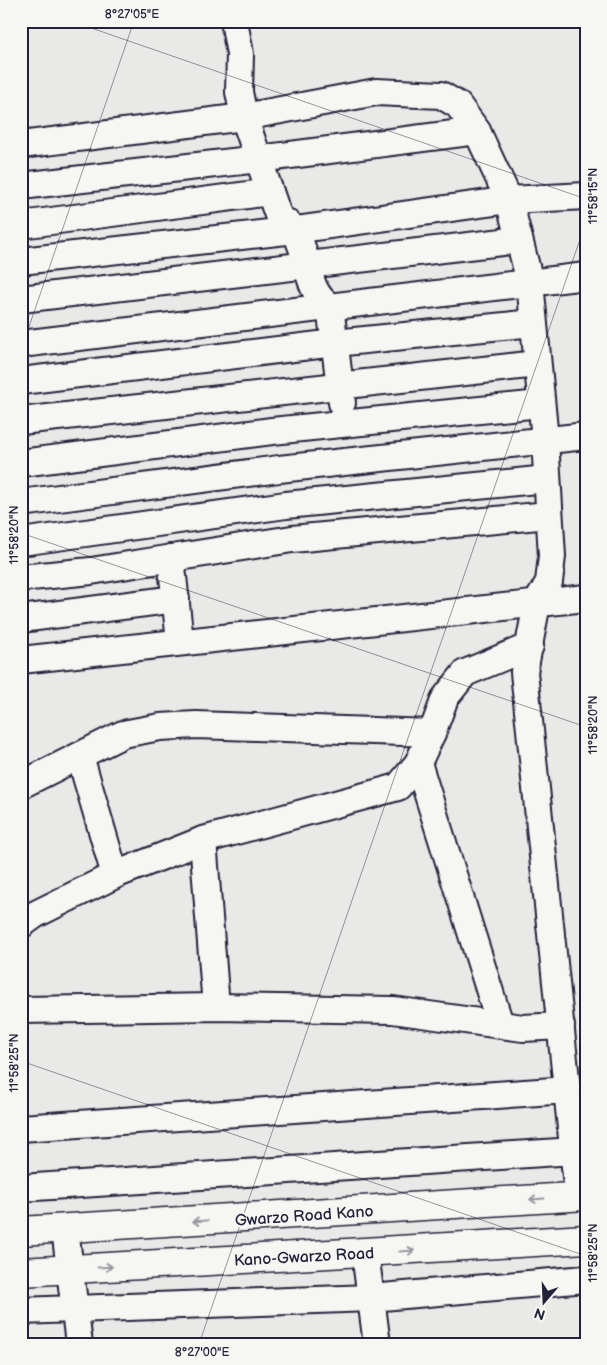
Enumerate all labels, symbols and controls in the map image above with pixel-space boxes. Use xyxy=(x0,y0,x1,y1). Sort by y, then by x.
text: 8°27'05"E xyxy=(105,7,159,22)
text: 11°58'15"N xyxy=(586,168,601,224)
text: 11°58'20"N xyxy=(7,505,22,565)
text: 11°58'20"N xyxy=(586,695,601,755)
text: 11°58'25"N xyxy=(7,1034,22,1092)
one-way arrow xyxy=(529,1194,545,1204)
street label: Gwarzo Road Kano xyxy=(234,1202,374,1231)
one-way arrow xyxy=(193,1217,209,1226)
text: 11°58'25"N xyxy=(586,1224,601,1282)
street label: Kano-Gwarzo Road xyxy=(233,1244,375,1271)
one-way arrow xyxy=(399,1246,415,1255)
one-way arrow xyxy=(96,1262,113,1272)
north arrow xyxy=(520,1278,570,1328)
text: N xyxy=(532,1304,548,1324)
text: 8°27'00"E xyxy=(175,1345,229,1360)

